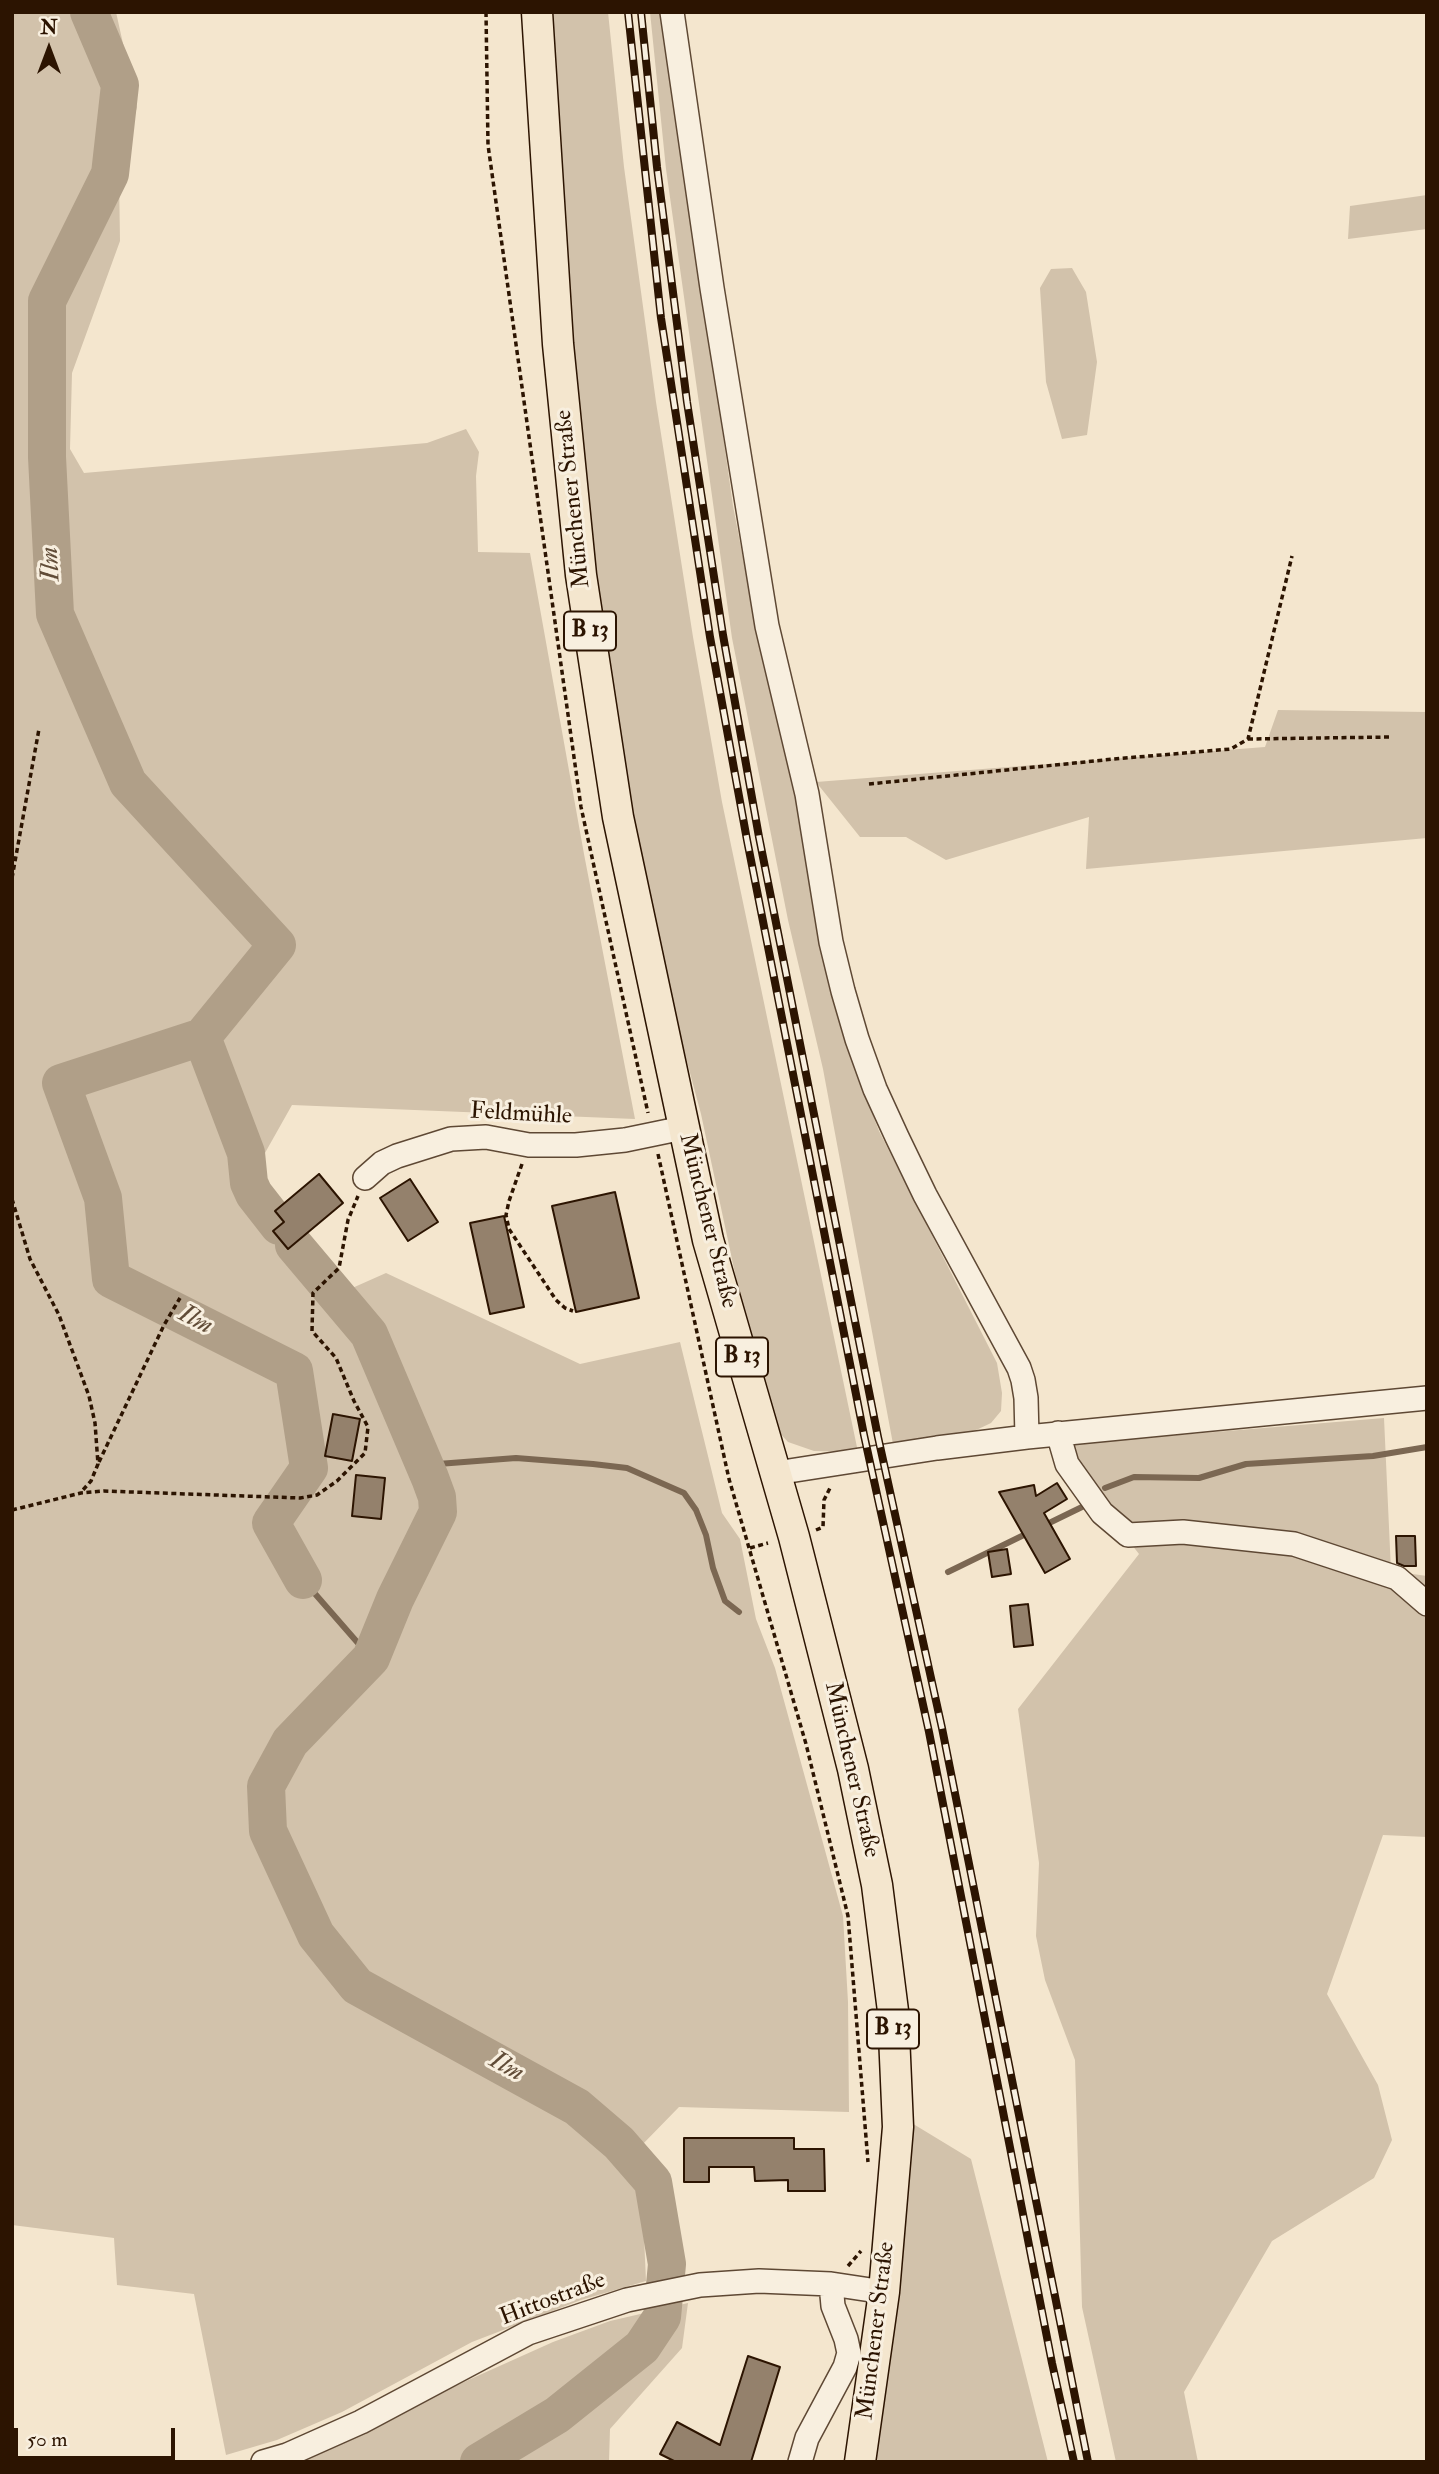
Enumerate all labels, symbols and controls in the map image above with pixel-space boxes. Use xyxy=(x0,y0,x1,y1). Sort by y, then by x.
north arrow xyxy=(14,14,84,84)
text: N xyxy=(40,16,58,40)
street label: Münchener Straße xyxy=(550,408,598,590)
water label: Ilm xyxy=(36,546,68,582)
road number: B 13 xyxy=(564,611,616,650)
street label: Feldmühle xyxy=(469,1098,573,1132)
street label: Münchener Straße xyxy=(671,1131,743,1311)
water label: Ilm xyxy=(173,1299,217,1343)
road number: B 13 xyxy=(716,1338,768,1376)
street label: Münchener Straße xyxy=(817,1679,885,1861)
road number: B 13 xyxy=(867,2010,919,2048)
water label: Ilm xyxy=(483,2046,529,2090)
street label: Münchener Straße xyxy=(852,2240,902,2422)
street label: Hittostraße xyxy=(496,2267,610,2333)
scale bar xyxy=(18,2414,178,2458)
text: 50 m xyxy=(27,2426,68,2453)

